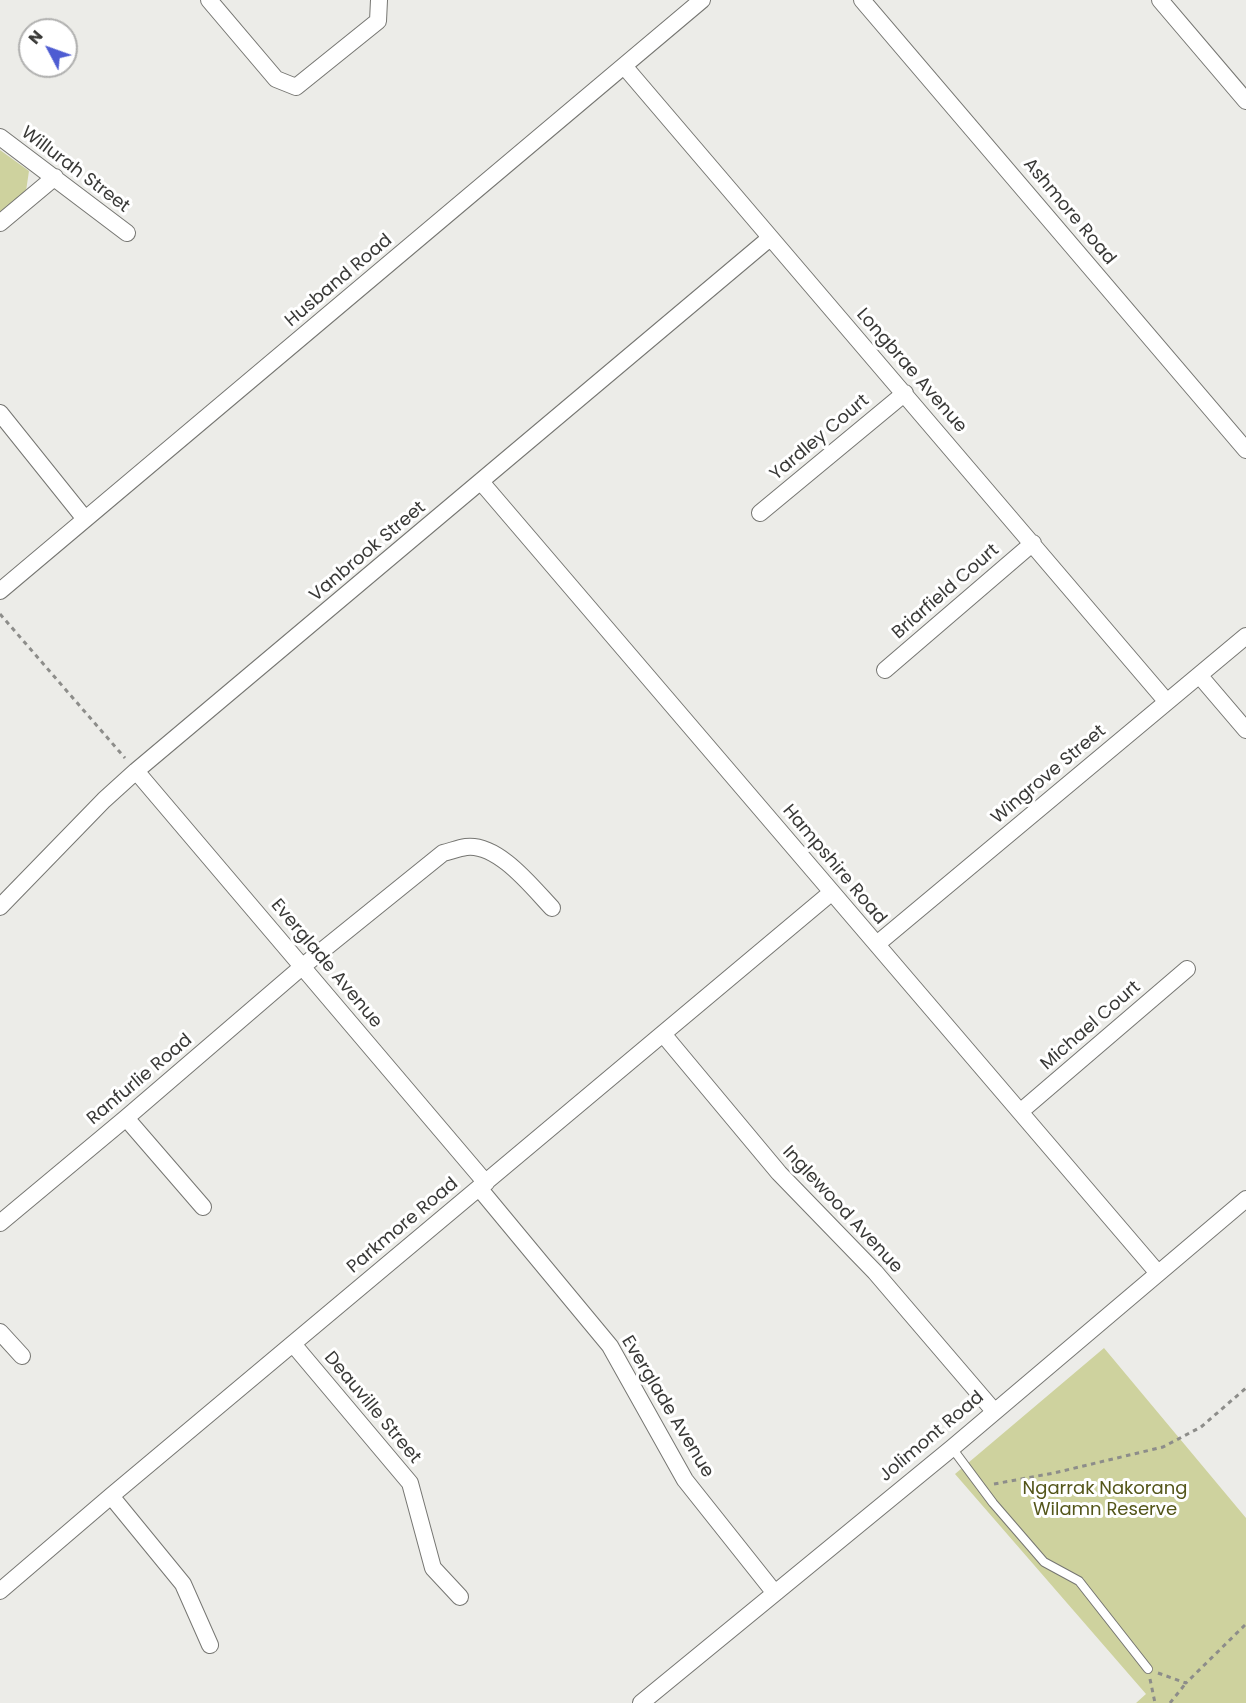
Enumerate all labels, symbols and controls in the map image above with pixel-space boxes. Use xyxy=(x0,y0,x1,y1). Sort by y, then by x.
north arrow xyxy=(18,18,78,78)
text: N xyxy=(23,25,48,49)
street label: Willurah Street xyxy=(16,122,134,218)
street label: Ashmore Road xyxy=(1018,154,1120,270)
street label: Husband Road xyxy=(281,230,397,332)
street label: Longbrae Avenue xyxy=(851,304,971,438)
street label: Yardley Court xyxy=(766,390,874,486)
street label: Vanbrook Street xyxy=(306,497,430,607)
street label: Briarfield Court xyxy=(888,540,1004,644)
street label: Wingrove Street xyxy=(987,721,1111,829)
street label: Hampshire Road xyxy=(777,801,891,929)
street label: Everglade Avenue xyxy=(266,895,386,1033)
street label: Michael Court xyxy=(1037,977,1145,1075)
street label: Ranfurlie Road xyxy=(83,1030,197,1130)
street label: Inglewood Avenue xyxy=(777,1142,907,1278)
street label: Parkmore Road xyxy=(343,1173,463,1279)
street label: Everglade Avenue xyxy=(616,1332,718,1482)
street label: Deauville Street xyxy=(319,1348,425,1468)
street label: Jolimont Road xyxy=(875,1387,989,1487)
park label: Ngarrak Nakorang Wilamn Reserve xyxy=(1023,1478,1187,1520)

